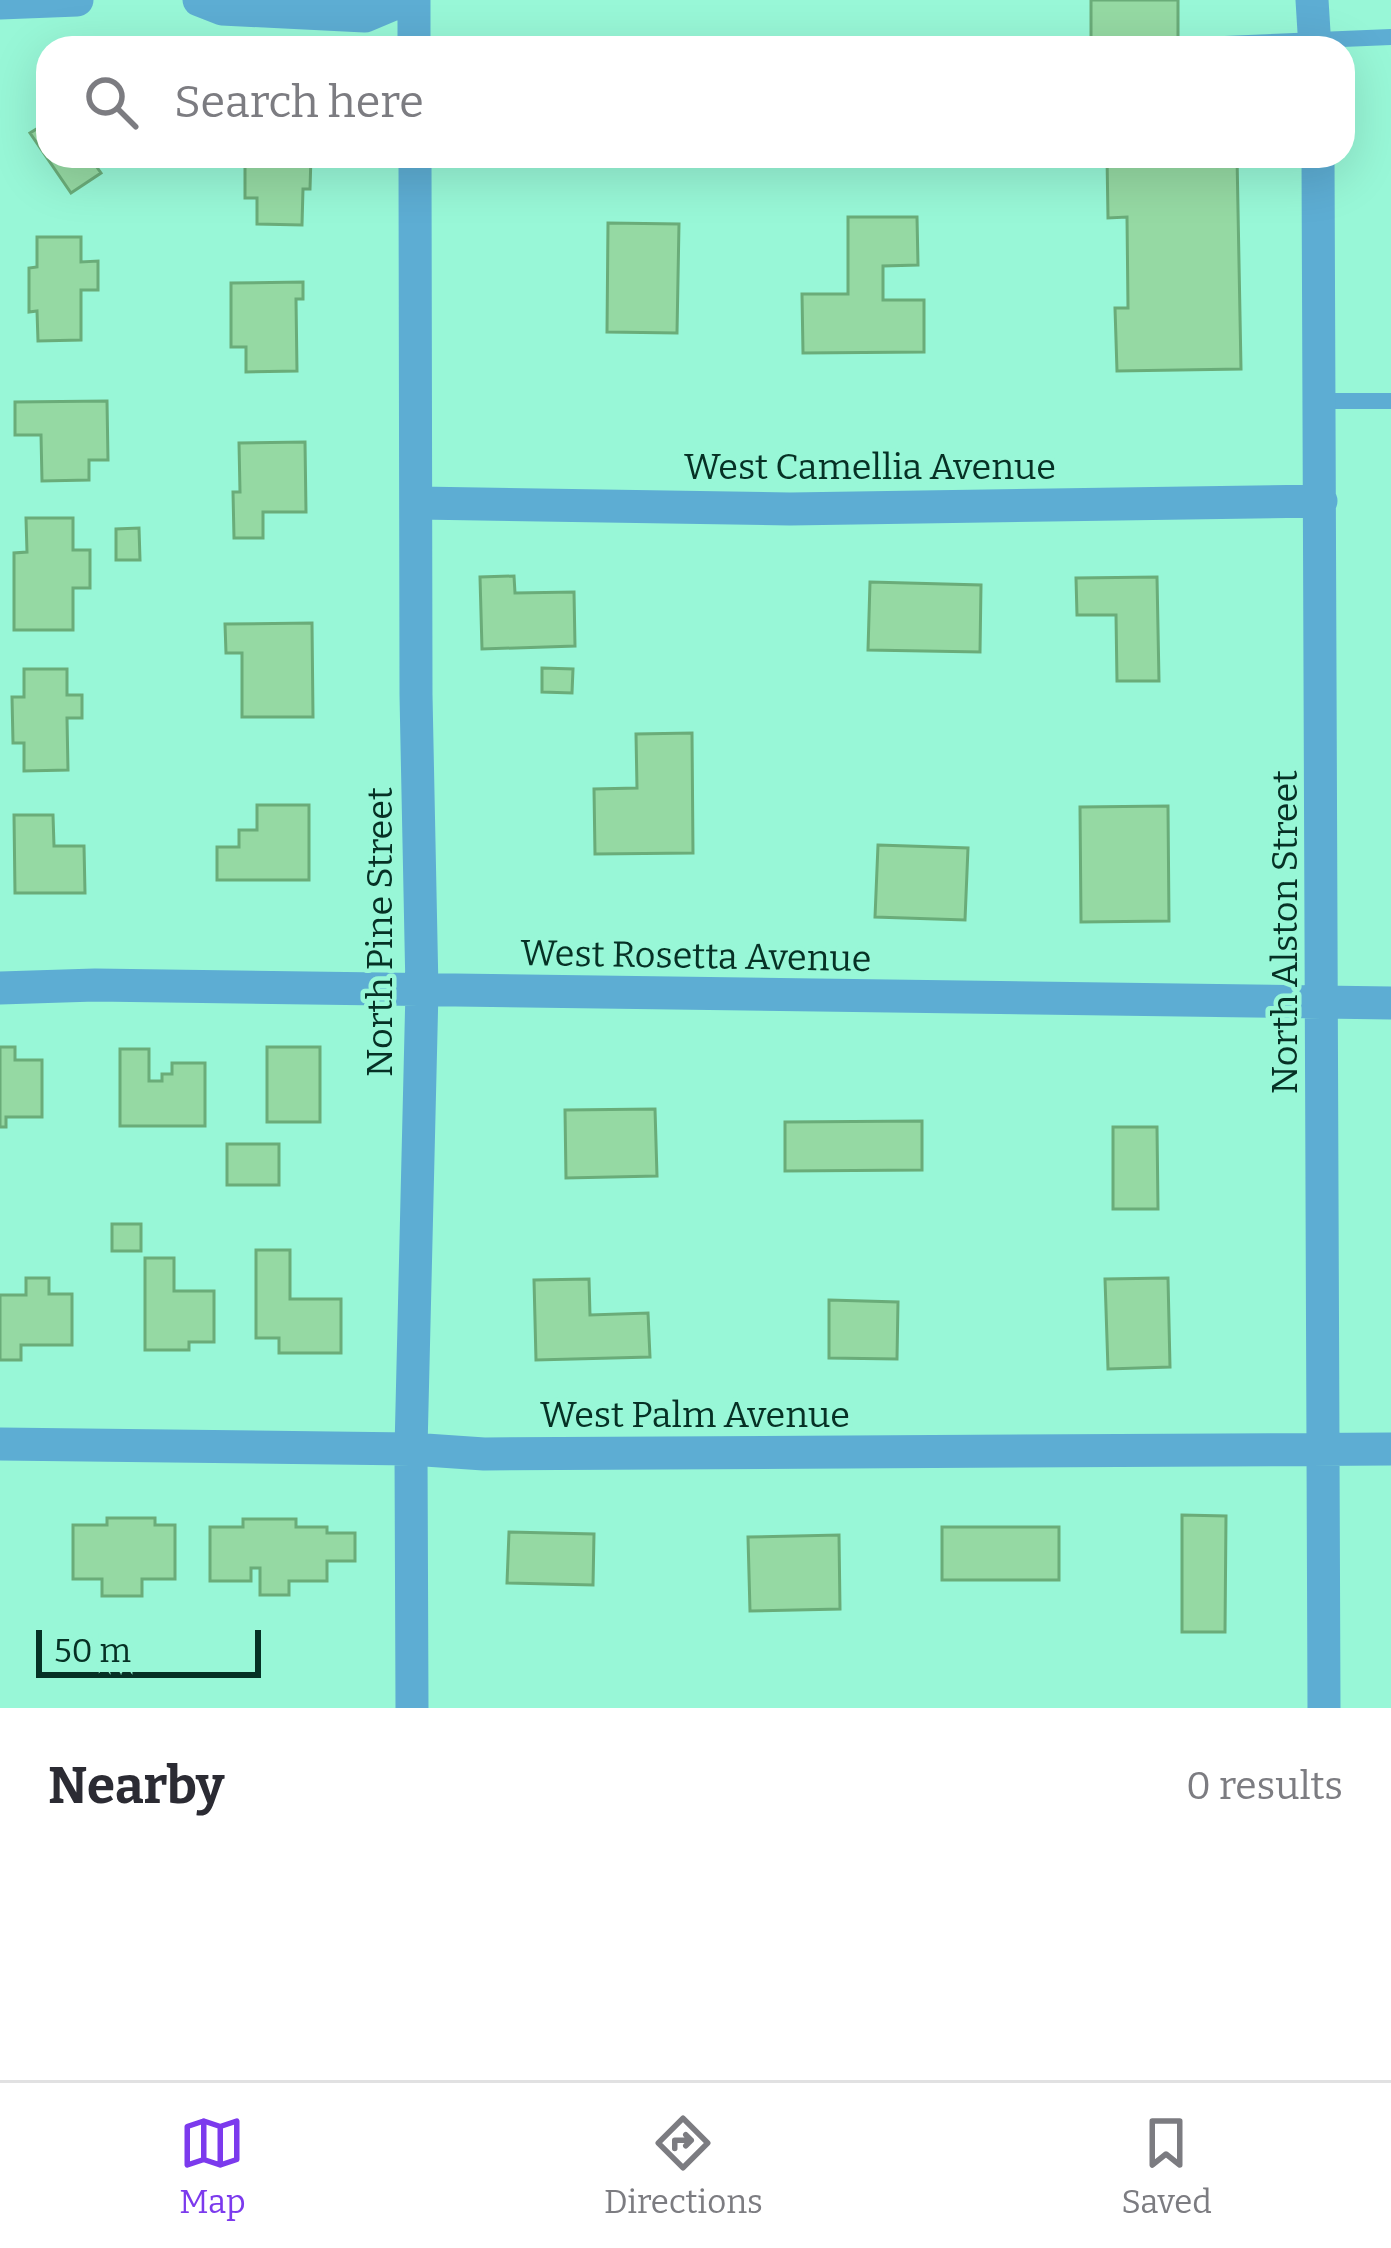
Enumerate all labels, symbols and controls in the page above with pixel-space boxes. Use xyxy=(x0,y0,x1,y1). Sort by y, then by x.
search box xyxy=(36,36,1355,168)
icon: search xyxy=(78,69,144,135)
text: Search here xyxy=(174,75,424,129)
street label: West Camellia Avenue xyxy=(684,445,1056,489)
street label: North Alston Street xyxy=(1263,770,1307,1094)
street label: North Pine Street xyxy=(358,787,402,1077)
street label: West Rosetta Avenue xyxy=(520,931,872,981)
street label: West Palm Avenue xyxy=(540,1393,850,1437)
scale bar xyxy=(36,1624,261,1677)
text: 50 m xyxy=(54,1631,131,1671)
text: Nearby xyxy=(48,1755,224,1817)
text: 0 results xyxy=(1186,1763,1343,1809)
tab: Map xyxy=(179,2110,246,2222)
tab: Directions xyxy=(604,2110,763,2222)
tab: Saved xyxy=(1121,2110,1212,2222)

